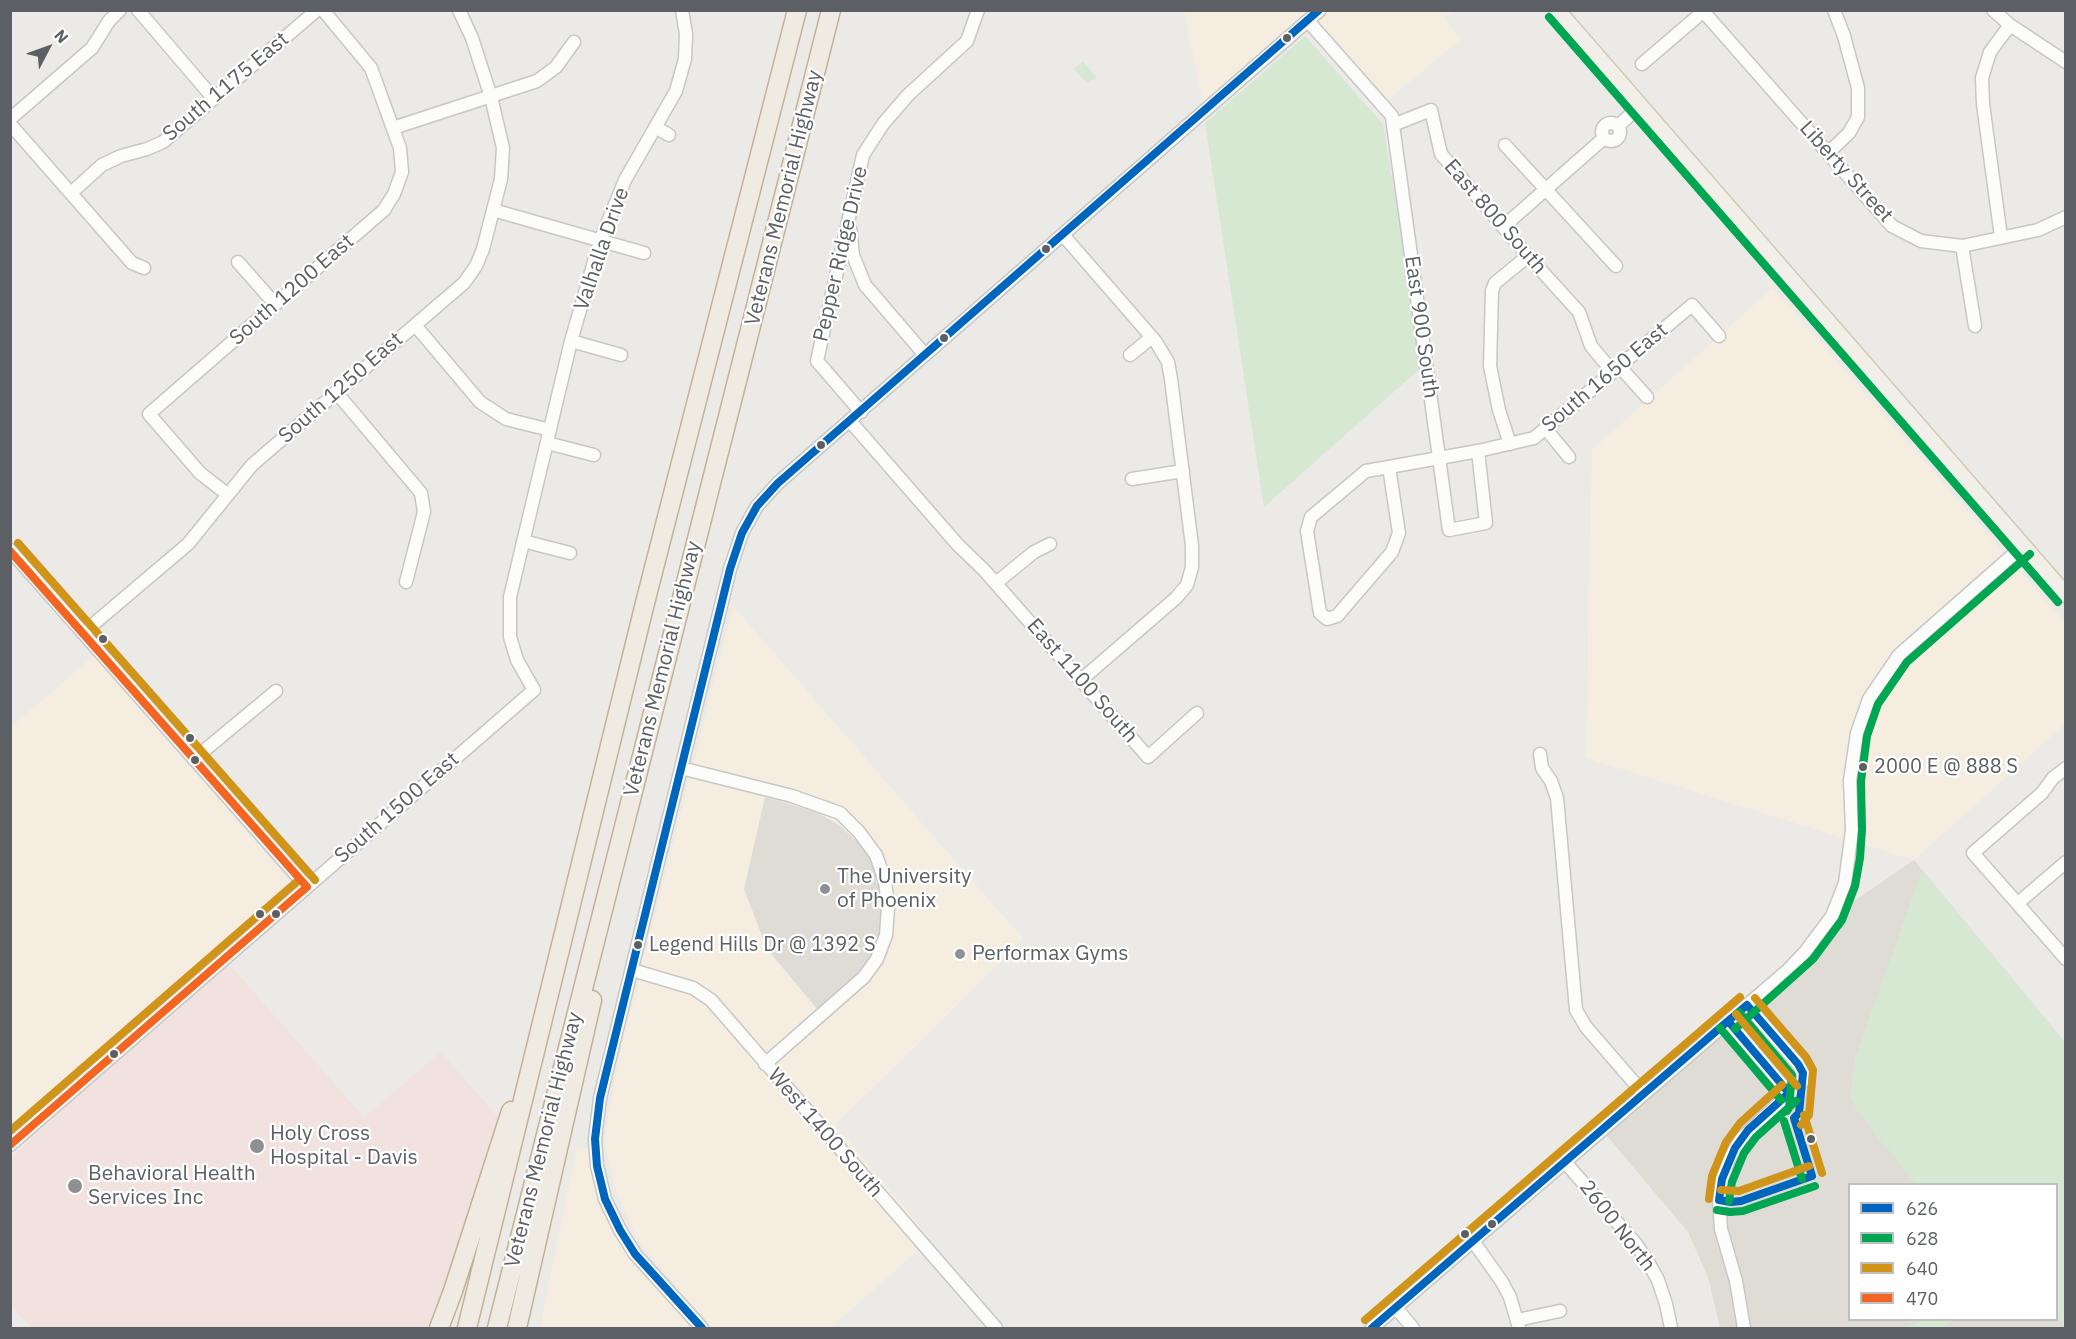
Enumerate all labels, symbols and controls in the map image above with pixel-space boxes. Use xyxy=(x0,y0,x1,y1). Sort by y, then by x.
north arrow xyxy=(18,18,78,78)
text: N xyxy=(50,25,73,47)
street label: South 1175 East xyxy=(158,27,294,147)
unlabelled marker xyxy=(1281,32,1293,44)
street label: Veterans Memorial Highway xyxy=(740,68,828,328)
street label: Liberty Street xyxy=(1794,116,1898,228)
street label: East 800 South xyxy=(1438,154,1552,280)
street label: Pepper Ridge Drive xyxy=(809,164,873,344)
street label: Valhalla Drive xyxy=(569,184,635,314)
street label: South 1200 East xyxy=(225,229,359,351)
unlabelled marker xyxy=(1040,243,1052,255)
street label: East 900 South xyxy=(1399,254,1443,400)
street label: South 1650 East xyxy=(1537,318,1673,438)
street label: South 1250 East xyxy=(274,327,408,449)
unlabelled marker xyxy=(938,332,950,344)
unlabelled marker xyxy=(815,439,827,451)
street label: Veterans Memorial Highway xyxy=(619,539,707,799)
street label: East 1100 South xyxy=(1021,614,1143,748)
unlabelled marker xyxy=(97,633,109,645)
unlabelled marker xyxy=(184,732,196,744)
street label: South 1500 East xyxy=(330,747,464,869)
unlabelled marker xyxy=(189,754,201,766)
place label: 2000 E @ 888 S xyxy=(1874,755,2018,779)
marker: 2000 E @ 888 S xyxy=(1857,761,1869,773)
place label: The University of Phoenix xyxy=(837,864,972,914)
marker: The University of Phoenix xyxy=(818,882,832,896)
unlabelled marker xyxy=(254,908,266,920)
unlabelled marker xyxy=(270,908,282,920)
place label: Legend Hills Dr @ 1392 S xyxy=(649,933,876,957)
marker: Legend Hills Dr @ 1392 S xyxy=(632,939,644,951)
place label: Performax Gyms xyxy=(972,941,1129,967)
marker: Performax Gyms xyxy=(953,947,967,961)
street label: Veterans Memorial Highway xyxy=(500,1010,588,1270)
unlabelled marker xyxy=(108,1048,120,1060)
street label: West 1400 South xyxy=(762,1063,888,1203)
place label: Holy Cross Hospital - Davis xyxy=(270,1121,418,1171)
unlabelled marker xyxy=(1805,1133,1817,1145)
marker: Holy Cross Hospital - Davis xyxy=(248,1137,266,1155)
place label: Behavioral Health Services Inc xyxy=(88,1161,256,1211)
street label: 2600 North xyxy=(1574,1175,1660,1277)
marker: Behavioral Health Services Inc xyxy=(66,1177,84,1195)
legend xyxy=(1848,1183,2058,1321)
text: 626 xyxy=(1906,1197,1938,1220)
unlabelled marker xyxy=(1486,1218,1498,1230)
text: 628 xyxy=(1906,1227,1938,1250)
unlabelled marker xyxy=(1459,1228,1471,1240)
text: 640 xyxy=(1906,1257,1938,1280)
text: 470 xyxy=(1906,1287,1938,1310)

